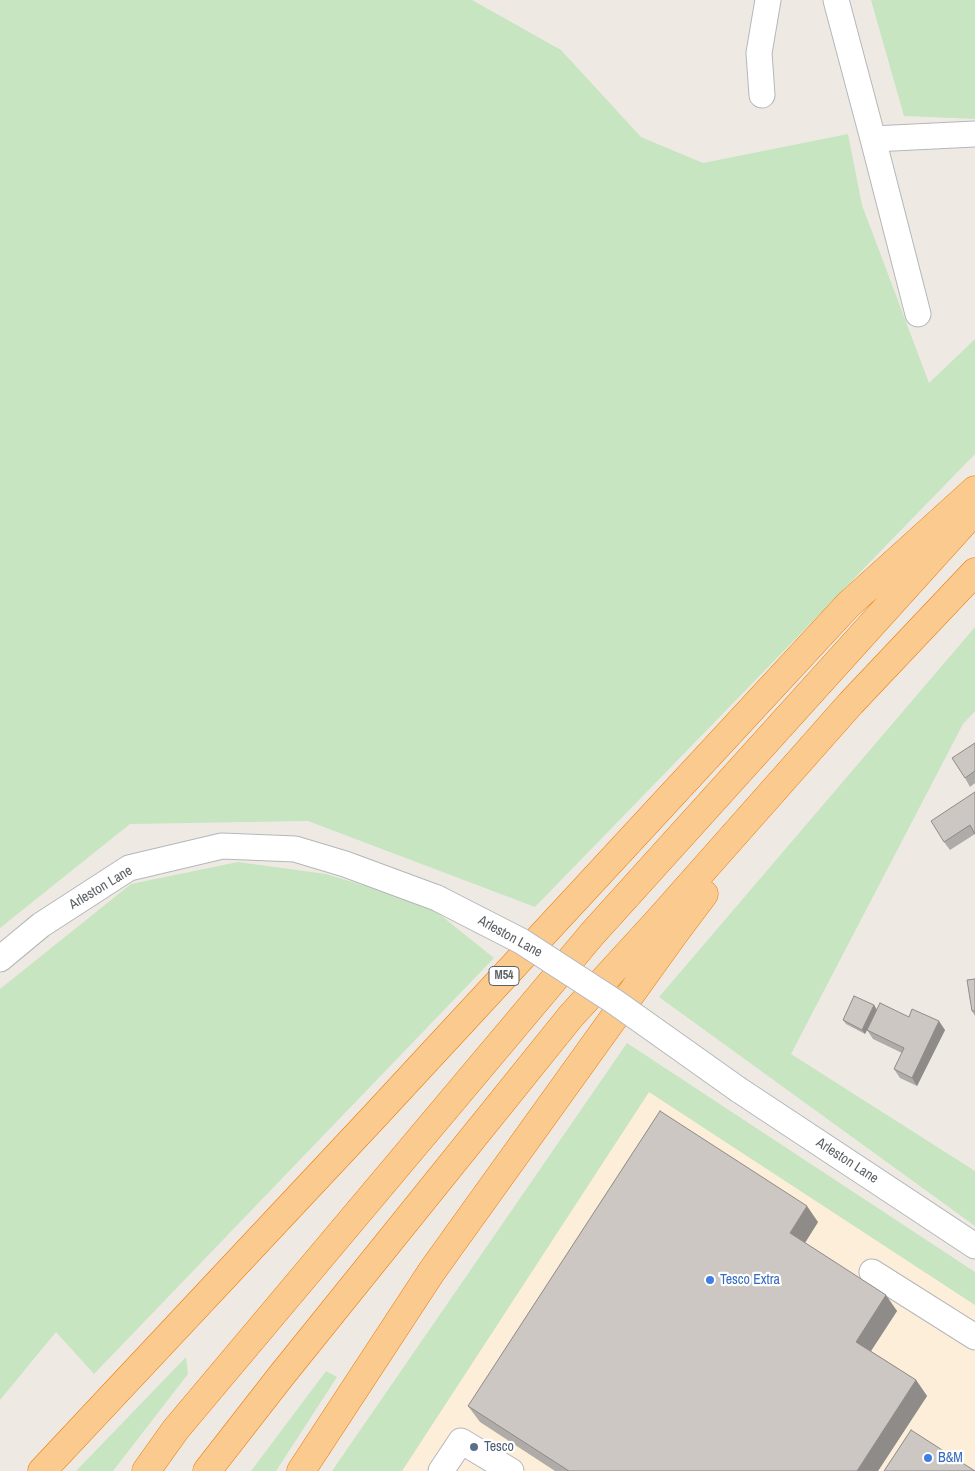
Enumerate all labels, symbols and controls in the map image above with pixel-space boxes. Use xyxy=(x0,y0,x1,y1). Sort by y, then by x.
street label: Arleston Lane xyxy=(66,863,136,913)
street label: Arleston Lane xyxy=(475,912,545,962)
road number: M54 xyxy=(489,966,519,986)
street label: Arleston Lane xyxy=(813,1135,881,1187)
place label: Tesco Extra xyxy=(720,1272,780,1288)
marker: Tesco Extra xyxy=(704,1274,716,1286)
place label: Tesco xyxy=(484,1439,514,1455)
marker: Tesco xyxy=(468,1441,480,1453)
place label: B&M xyxy=(938,1450,963,1466)
marker: B&M xyxy=(922,1452,934,1464)

